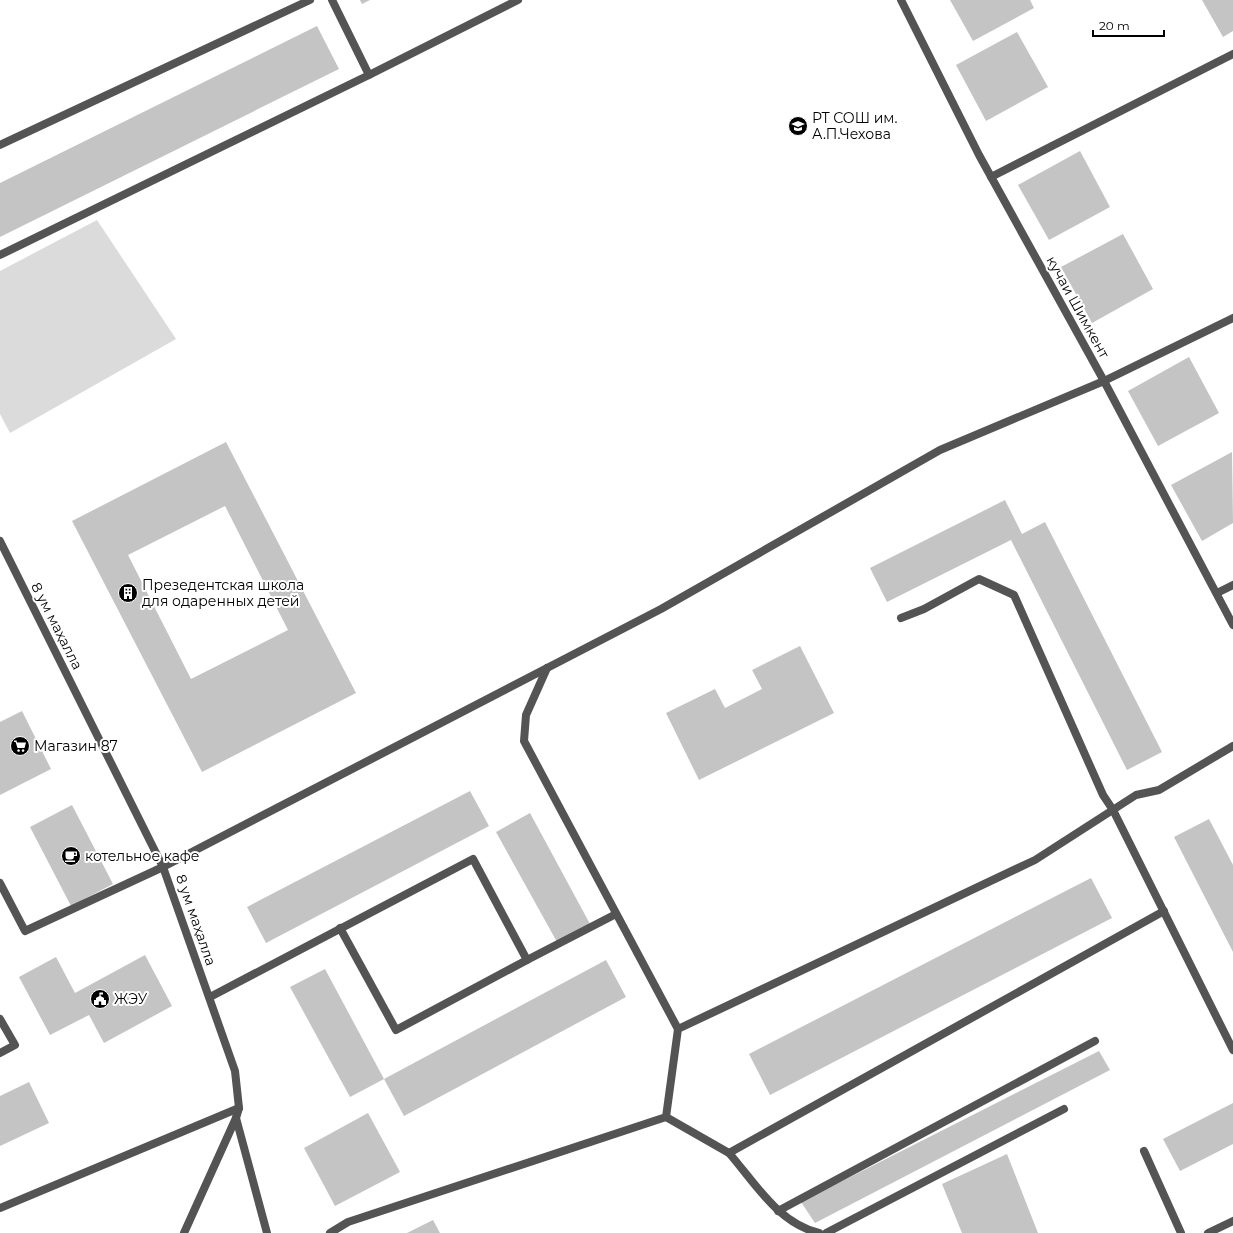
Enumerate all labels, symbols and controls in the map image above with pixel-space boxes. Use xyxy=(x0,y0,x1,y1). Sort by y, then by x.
scale bar xyxy=(1093,12,1164,38)
text: 20 m xyxy=(1099,18,1130,33)
place label: РТ СОШ им. А.П.Чехова xyxy=(812,109,897,143)
school or university icon: РТ СОШ им. А.П.Чехова xyxy=(787,115,809,137)
street label: кучаи Шимкент xyxy=(1042,253,1114,362)
place label: Презедентская школа для одаренных детей xyxy=(142,576,304,610)
street label: 8 ум маҳалла xyxy=(27,579,87,673)
building icon: Презедентская школа для одаренных детей xyxy=(117,582,139,604)
supermarket icon: Магазин 87 xyxy=(9,735,31,757)
place label: Магазин 87 xyxy=(34,737,118,755)
cafe icon: котельное кафе xyxy=(60,845,82,867)
place label: котельное кафе xyxy=(85,847,200,865)
street label: 8 ум маҳалла xyxy=(172,872,220,968)
public building icon: ЖЭУ xyxy=(89,988,111,1010)
place label: ЖЭУ xyxy=(114,990,148,1008)

